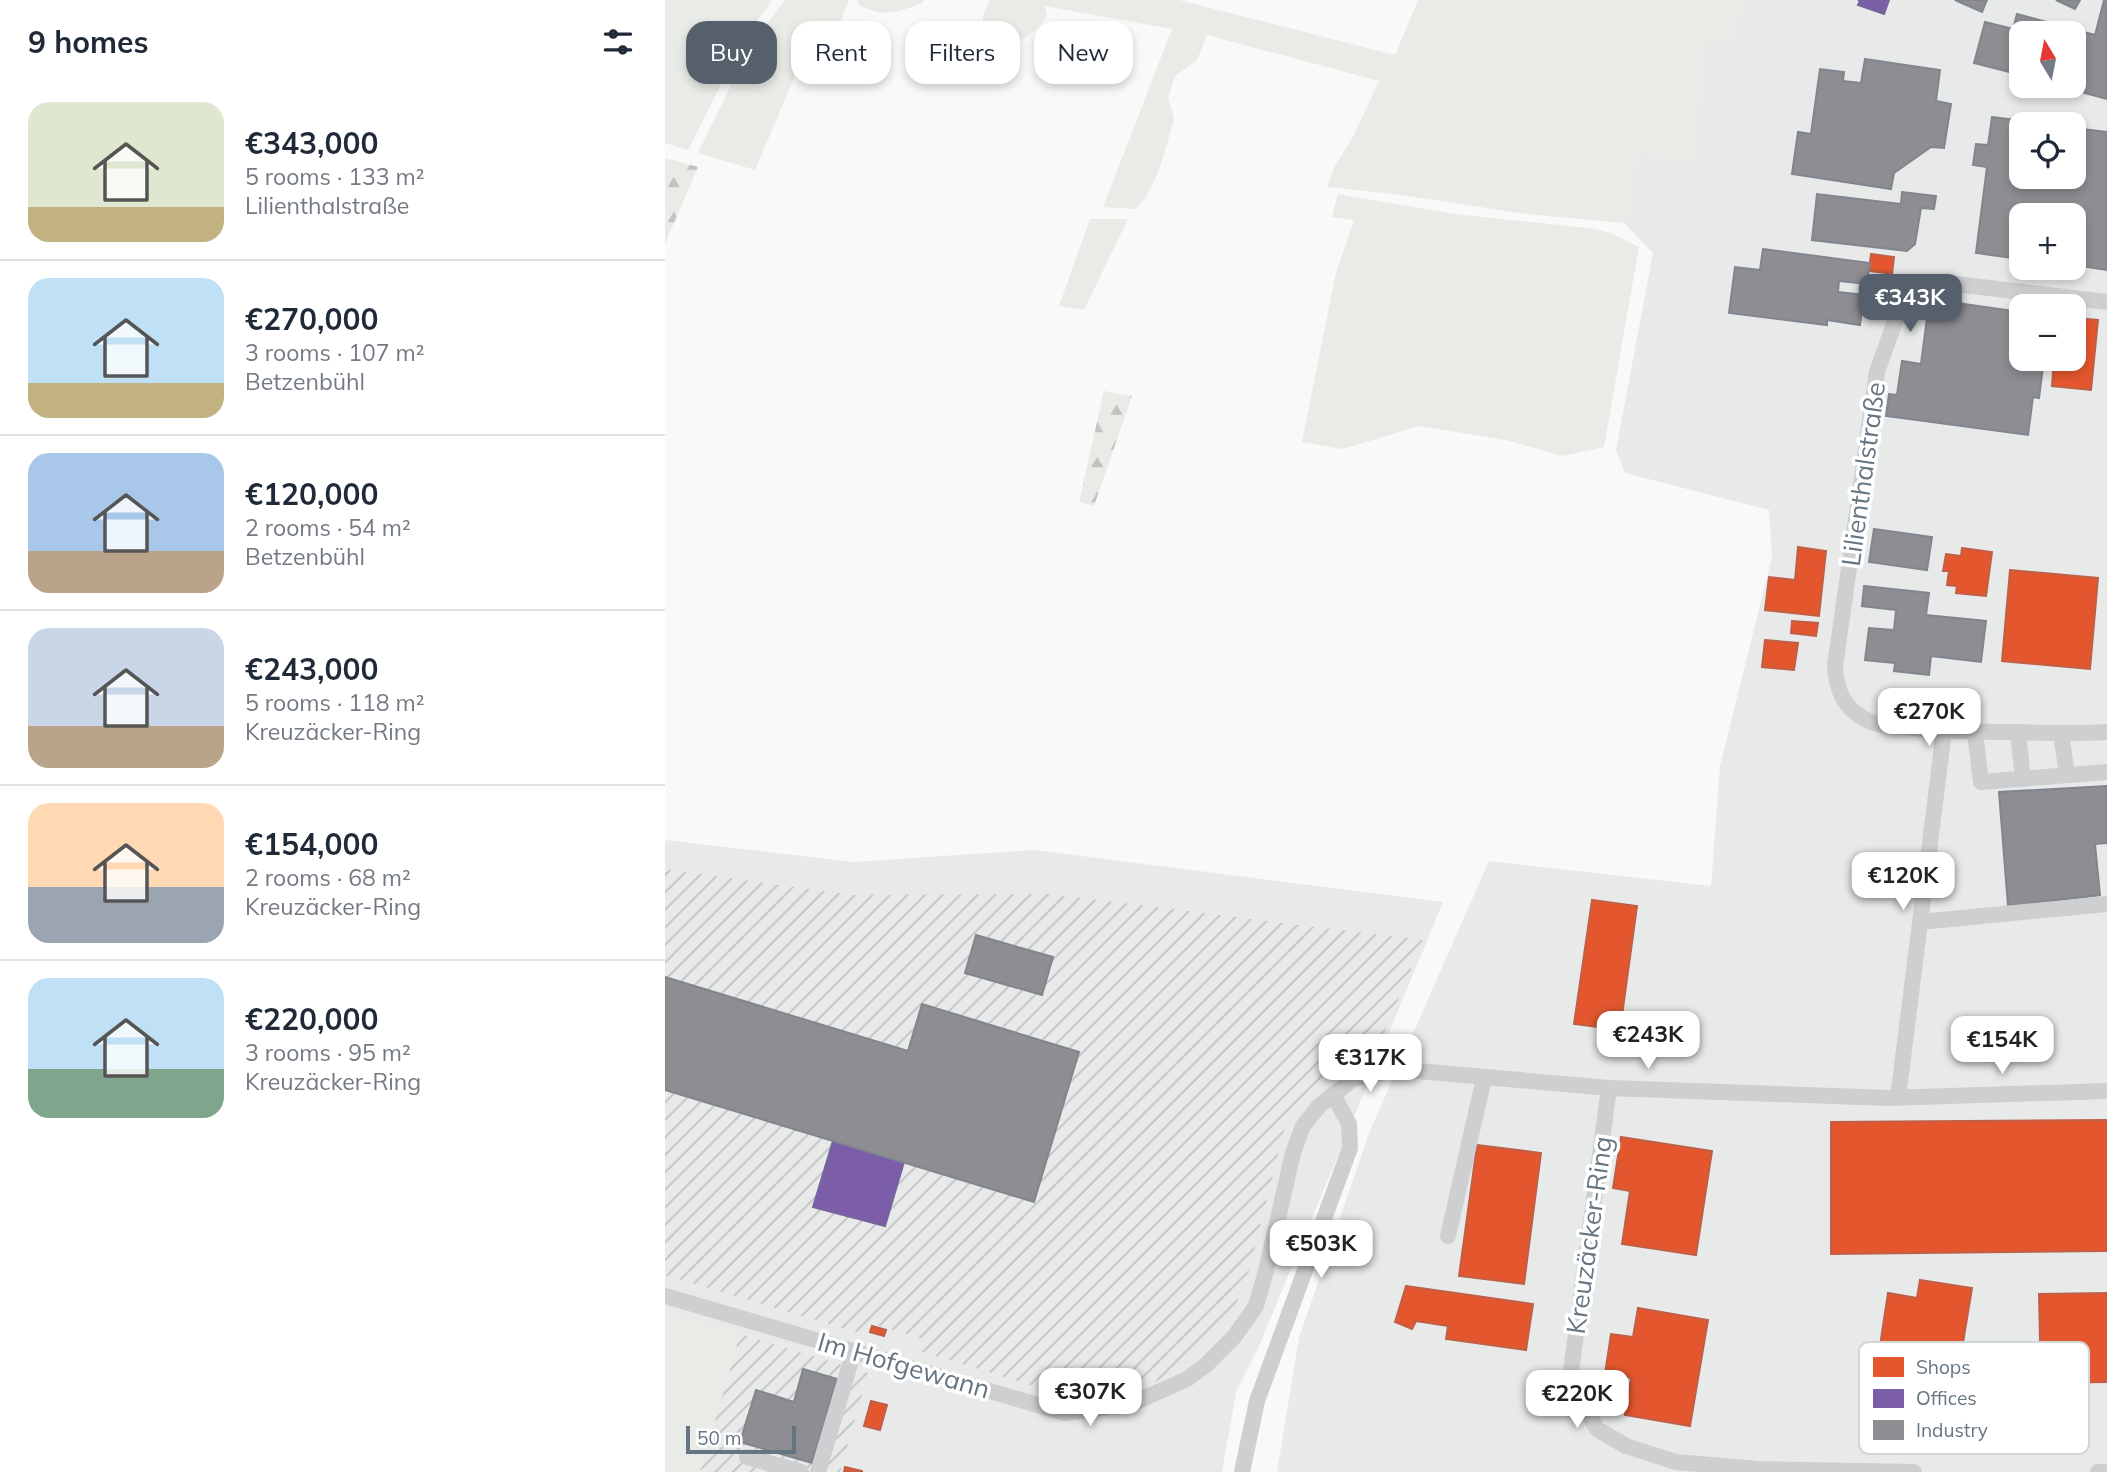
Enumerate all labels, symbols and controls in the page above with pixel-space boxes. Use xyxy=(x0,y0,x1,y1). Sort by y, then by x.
chip: Buy xyxy=(686,21,777,84)
chip: Rent xyxy=(791,21,891,84)
chip: Filters xyxy=(905,21,1020,84)
chip: New xyxy=(1034,21,1133,84)
north arrow xyxy=(2009,21,2086,98)
map controls xyxy=(2009,21,2086,371)
text: 9 homes xyxy=(28,23,149,61)
icon: filters xyxy=(599,23,637,61)
button: locate xyxy=(2009,112,2086,189)
text: €343,000 xyxy=(245,124,378,162)
icon: home xyxy=(84,130,168,214)
text: 5 rooms · 133 m² xyxy=(245,162,425,191)
text: Lilienthalstraße xyxy=(245,191,409,220)
button: + xyxy=(2009,203,2086,280)
pin: €343K xyxy=(1861,274,1959,334)
text: €343K xyxy=(1875,282,1945,311)
button: − xyxy=(2009,294,2086,371)
text: €270,000 xyxy=(245,300,378,338)
icon: home xyxy=(84,306,168,390)
text: 3 rooms · 107 m² xyxy=(245,338,425,367)
text: Betzenbühl xyxy=(245,367,365,396)
street label: Lilienthalstraße xyxy=(1834,380,1892,568)
text: €120,000 xyxy=(245,475,378,513)
icon: home xyxy=(84,481,168,565)
text: 2 rooms · 54 m² xyxy=(245,513,411,542)
text: Betzenbühl xyxy=(245,542,365,571)
text: €243,000 xyxy=(245,650,378,688)
icon: home xyxy=(84,656,168,740)
text: 5 rooms · 118 m² xyxy=(245,688,425,717)
pin: €270K xyxy=(1880,688,1978,748)
text: €270K xyxy=(1894,696,1964,725)
text: Kreuzäcker-Ring xyxy=(245,717,421,746)
text: €154,000 xyxy=(245,825,378,863)
icon: home xyxy=(84,831,168,915)
pin: €120K xyxy=(1854,852,1952,912)
text: €120K xyxy=(1868,860,1938,889)
text: 2 rooms · 68 m² xyxy=(245,863,411,892)
text: Kreuzäcker-Ring xyxy=(245,892,421,921)
text: €220,000 xyxy=(245,1000,378,1038)
icon: home xyxy=(84,1006,168,1090)
pin: €243K xyxy=(1599,1012,1697,1071)
pin: €154K xyxy=(1953,1016,2051,1076)
text: €243K xyxy=(1613,1019,1683,1048)
text: €154K xyxy=(1967,1024,2037,1053)
pin: €317K xyxy=(1321,1034,1419,1094)
text: 3 rooms · 95 m² xyxy=(245,1038,411,1067)
text: €317K xyxy=(1335,1042,1405,1071)
text: Kreuzäcker-Ring xyxy=(245,1067,421,1096)
street label: Kreuzäcker-Ring xyxy=(1559,1134,1619,1336)
pin: €503K xyxy=(1272,1220,1370,1280)
text: €503K xyxy=(1286,1228,1356,1257)
street label: Im Hofgewann xyxy=(814,1325,994,1405)
legend xyxy=(1859,1342,2089,1454)
text: Shops xyxy=(1916,1355,1971,1379)
pin: €307K xyxy=(1041,1368,1139,1428)
pin: €220K xyxy=(1528,1370,1626,1430)
text: €307K xyxy=(1055,1376,1125,1405)
text: €220K xyxy=(1542,1378,1612,1407)
text: Offices xyxy=(1916,1386,1977,1410)
text: Industry xyxy=(1916,1418,1988,1442)
scale bar xyxy=(686,1423,796,1455)
text: 50 m xyxy=(697,1426,741,1450)

